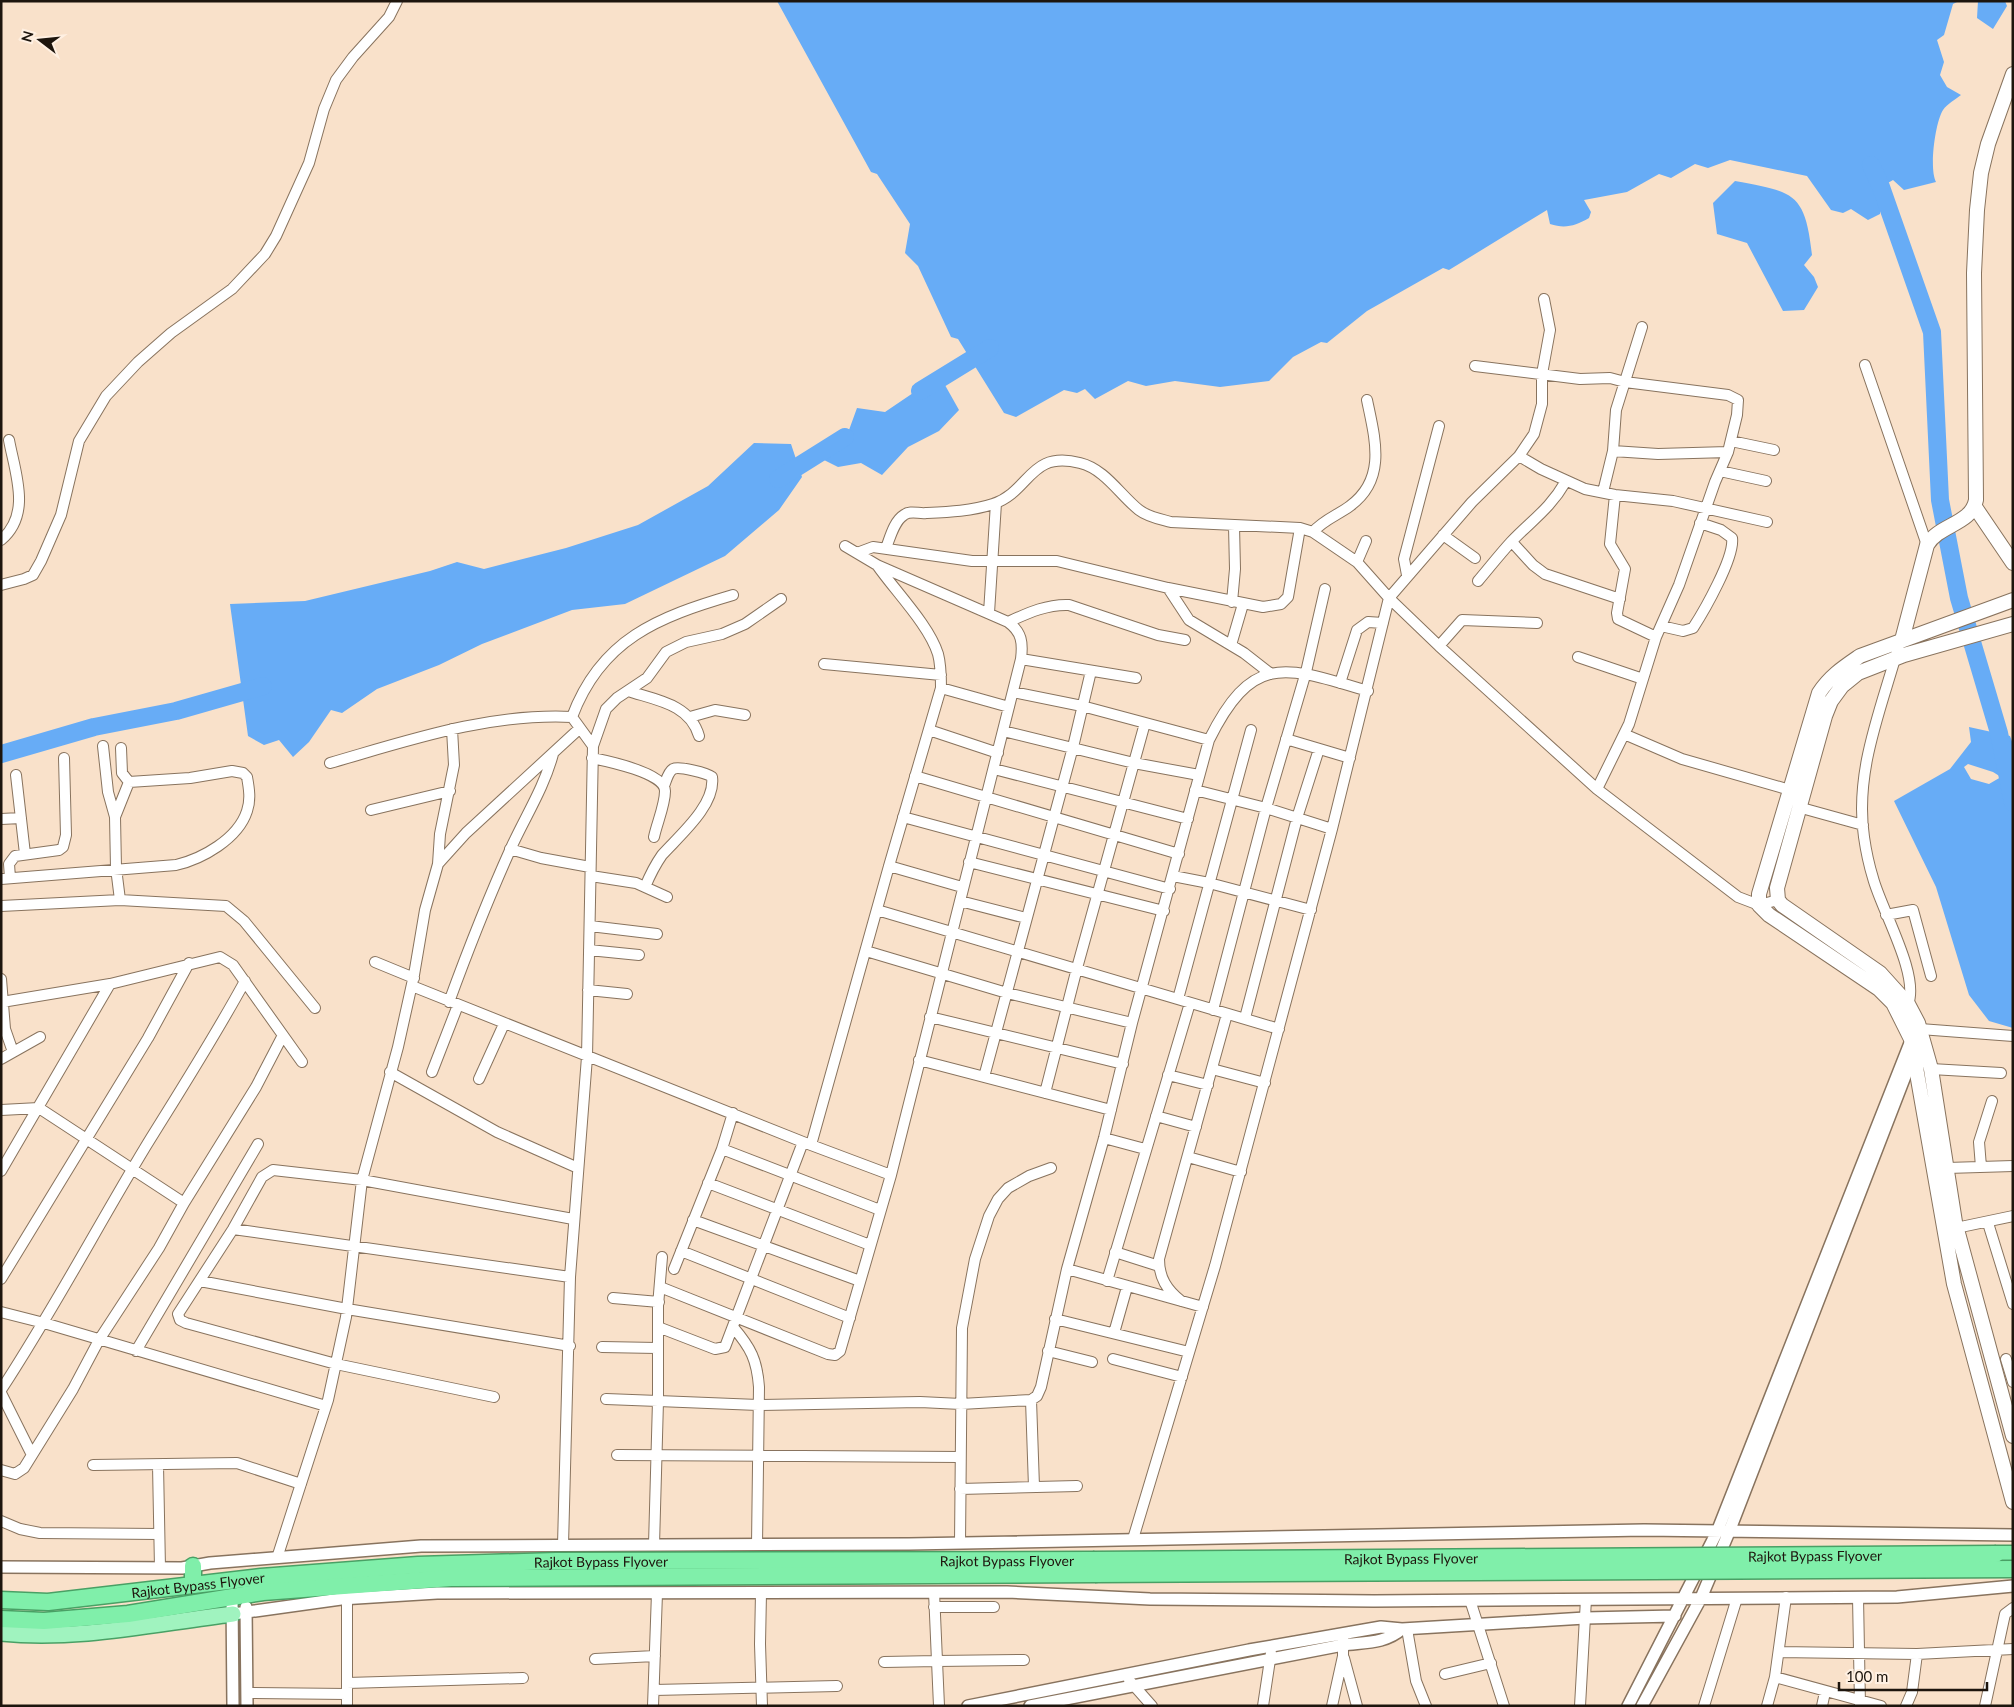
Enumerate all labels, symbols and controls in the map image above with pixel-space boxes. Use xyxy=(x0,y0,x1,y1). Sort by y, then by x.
north arrow xyxy=(15,15,65,65)
text: N xyxy=(17,29,37,44)
street label: Rajkot Bypass Flyover xyxy=(1748,1546,1882,1564)
street label: Rajkot Bypass Flyover xyxy=(1344,1549,1478,1567)
street label: Rajkot Bypass Flyover xyxy=(534,1552,668,1570)
street label: Rajkot Bypass Flyover xyxy=(940,1552,1074,1569)
street label: Rajkot Bypass Flyover xyxy=(130,1568,265,1601)
scale bar xyxy=(1839,1660,1986,1692)
text: 100 m xyxy=(1846,1667,1888,1685)

